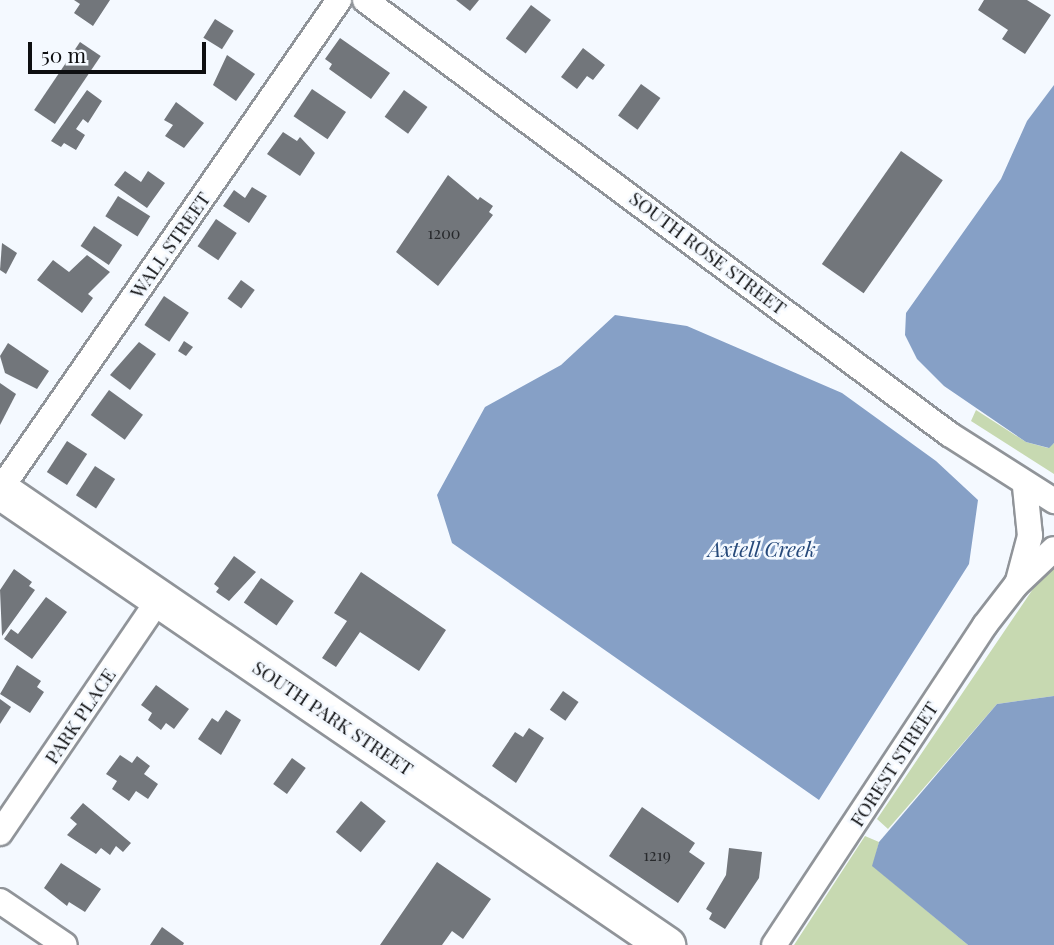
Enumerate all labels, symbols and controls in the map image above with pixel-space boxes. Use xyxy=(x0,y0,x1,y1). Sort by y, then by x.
scale bar xyxy=(32,28,210,72)
text: 50 m xyxy=(41,40,86,68)
street label: SOUTH ROSE STREET xyxy=(625,187,791,319)
street label: WALL STREET xyxy=(125,188,215,302)
house number: 1200 xyxy=(428,223,460,243)
water label: Axtell Creek xyxy=(708,535,816,561)
street label: SOUTH PARK STREET xyxy=(248,656,418,780)
street label: PARK PLACE xyxy=(40,664,120,768)
street label: FOREST STREET xyxy=(845,697,943,831)
house number: 1219 xyxy=(643,845,671,865)

